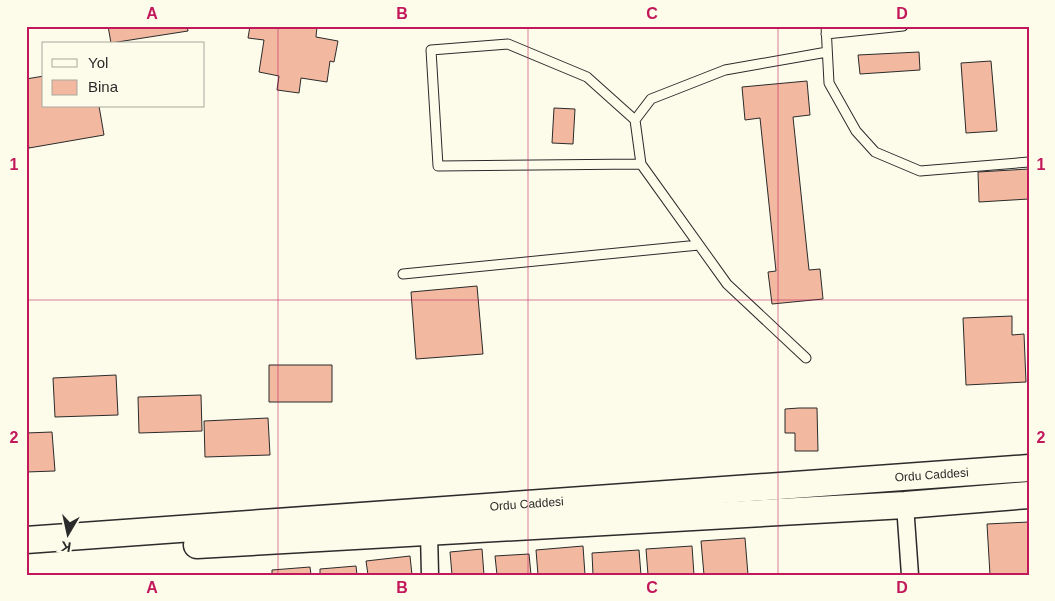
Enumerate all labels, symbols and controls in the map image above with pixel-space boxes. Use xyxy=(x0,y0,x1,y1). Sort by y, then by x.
text: A xyxy=(146,5,158,22)
text: B xyxy=(396,5,408,22)
text: C xyxy=(646,5,658,22)
text: D xyxy=(896,5,908,22)
legend xyxy=(42,42,205,108)
text: Yol xyxy=(88,54,108,71)
text: Bina xyxy=(88,78,119,95)
text: 1 xyxy=(10,156,19,173)
text: 1 xyxy=(1037,156,1046,173)
text: 2 xyxy=(10,429,19,446)
text: 2 xyxy=(1037,429,1046,446)
street label: Ordu Caddesi xyxy=(894,465,969,485)
street label: Ordu Caddesi xyxy=(489,494,564,514)
north arrow xyxy=(42,508,92,558)
text: K xyxy=(60,538,72,556)
text: A xyxy=(146,579,158,596)
text: B xyxy=(396,579,408,596)
text: C xyxy=(646,579,658,596)
text: D xyxy=(896,579,908,596)

